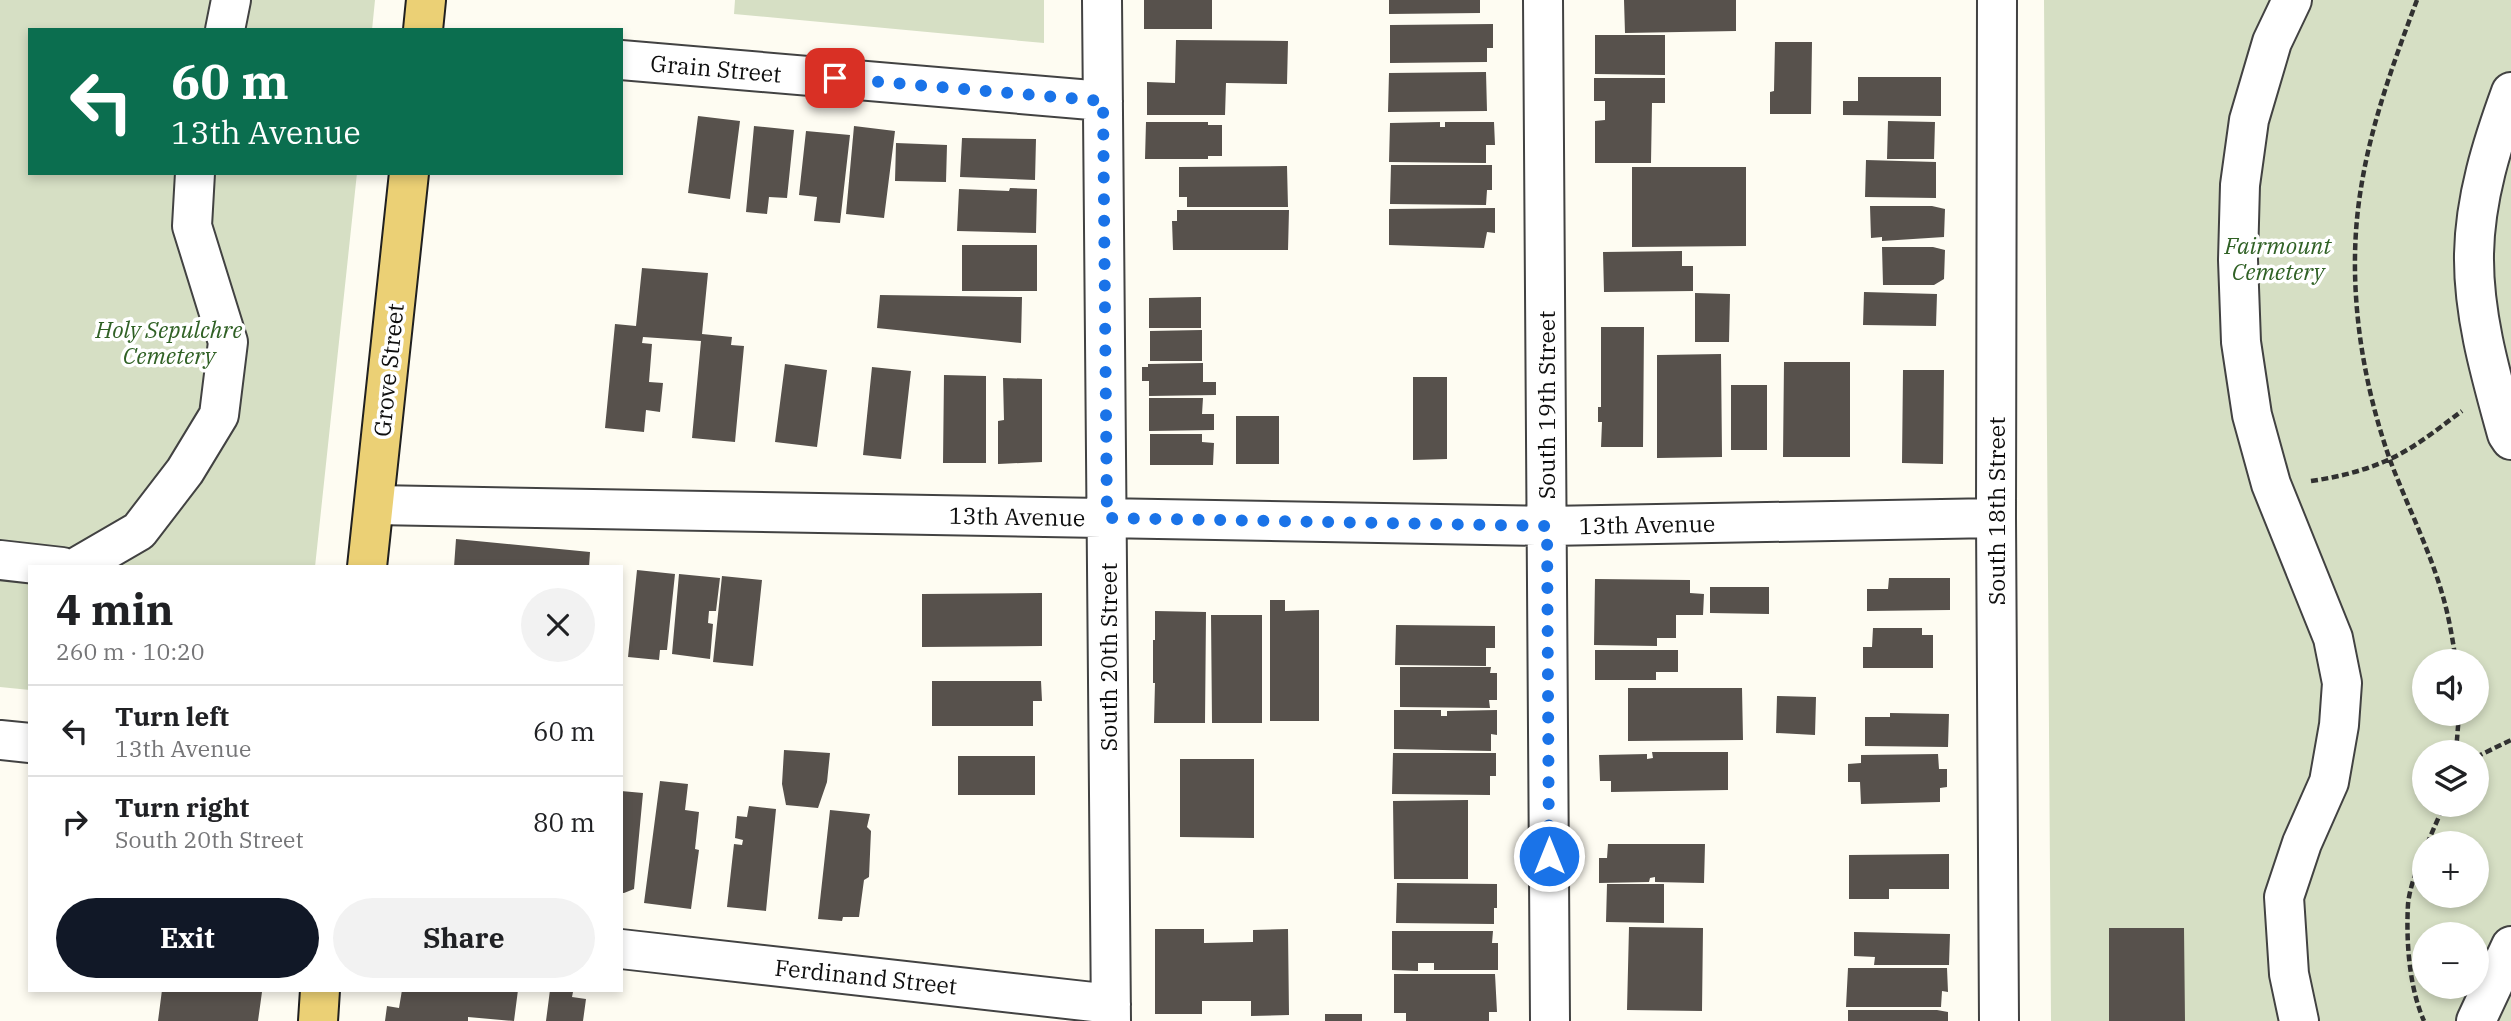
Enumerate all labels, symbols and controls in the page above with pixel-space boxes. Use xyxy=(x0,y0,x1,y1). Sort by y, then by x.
street label: Grain Street xyxy=(649,47,783,89)
pin xyxy=(805,48,865,108)
text: 60 m xyxy=(171,49,289,112)
icon: left xyxy=(56,56,147,147)
icon: arrive xyxy=(816,59,854,97)
text: 13th Avenue xyxy=(171,111,361,153)
park label: Fairmount Cemetery xyxy=(2224,230,2332,286)
street label: Grove Street xyxy=(366,302,410,438)
street label: South 19th Street xyxy=(1531,311,1561,499)
park label: Holy Sepulchre Cemetery xyxy=(95,314,243,370)
street label: South 18th Street xyxy=(1981,417,2011,605)
street label: 13th Avenue xyxy=(949,500,1085,532)
street label: 13th Avenue xyxy=(1579,508,1715,540)
street label: South 20th Street xyxy=(1093,563,1123,751)
text: 4 min xyxy=(56,582,174,637)
button: close xyxy=(521,588,595,662)
text: 260 m · 10:20 xyxy=(56,636,205,666)
map controls xyxy=(2412,649,2489,999)
button: sound xyxy=(2412,649,2489,726)
text: Turn left xyxy=(115,699,229,733)
icon: left xyxy=(56,712,94,750)
text: 60 m xyxy=(533,714,595,748)
text: 13th Avenue xyxy=(115,733,251,763)
button: layers xyxy=(2412,740,2489,817)
text: Turn right xyxy=(115,790,249,824)
icon: right xyxy=(56,803,94,841)
text: 80 m xyxy=(533,805,595,839)
position arrow xyxy=(1512,819,1586,893)
text: South 20th Street xyxy=(115,824,304,854)
button: + xyxy=(2412,831,2489,908)
button: Exit xyxy=(56,898,319,978)
button: Share xyxy=(333,898,595,978)
button: − xyxy=(2412,922,2489,999)
street label: Ferdinand Street xyxy=(773,952,959,1000)

